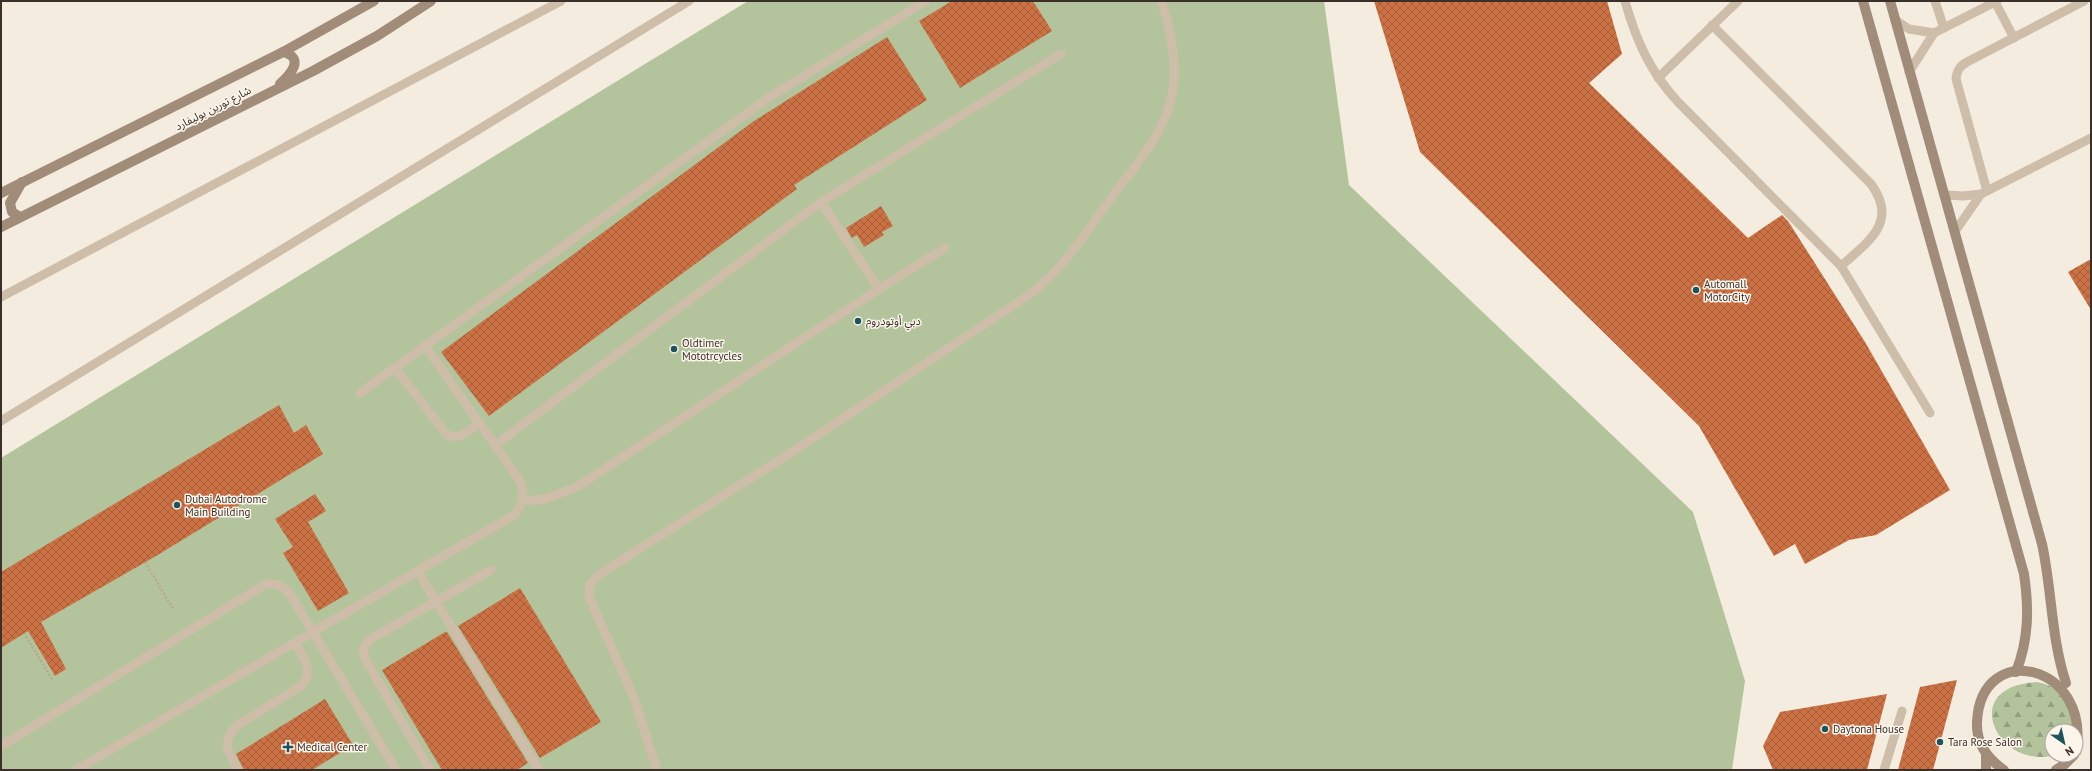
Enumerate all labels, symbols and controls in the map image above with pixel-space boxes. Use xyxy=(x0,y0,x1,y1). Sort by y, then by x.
street label: شارع تورين بوليفارد xyxy=(173,83,254,134)
place label: Automall MotorCity xyxy=(1704,277,1751,304)
marker: Automall MotorCity xyxy=(1691,285,1701,295)
place label: دبي أوتودروم xyxy=(866,314,921,331)
marker: دبي أوتودروم xyxy=(853,316,863,326)
place label: Oldtimer Mototrcycles xyxy=(682,336,742,363)
marker: Oldtimer Mototrcycles xyxy=(669,344,679,354)
place label: Dubai Autodrome Main Building xyxy=(185,492,267,519)
marker: Dubai Autodrome Main Building xyxy=(172,500,182,510)
place label: Daytona House xyxy=(1833,722,1905,736)
north arrow xyxy=(2044,723,2084,763)
marker: Daytona House xyxy=(1820,724,1830,734)
place label: Tara Rose Salon xyxy=(1948,735,2022,749)
marker: Tara Rose Salon xyxy=(1935,737,1945,747)
place label: Medical Center xyxy=(297,740,367,754)
marker: Medical Center xyxy=(282,741,294,753)
text: N xyxy=(2063,743,2077,759)

